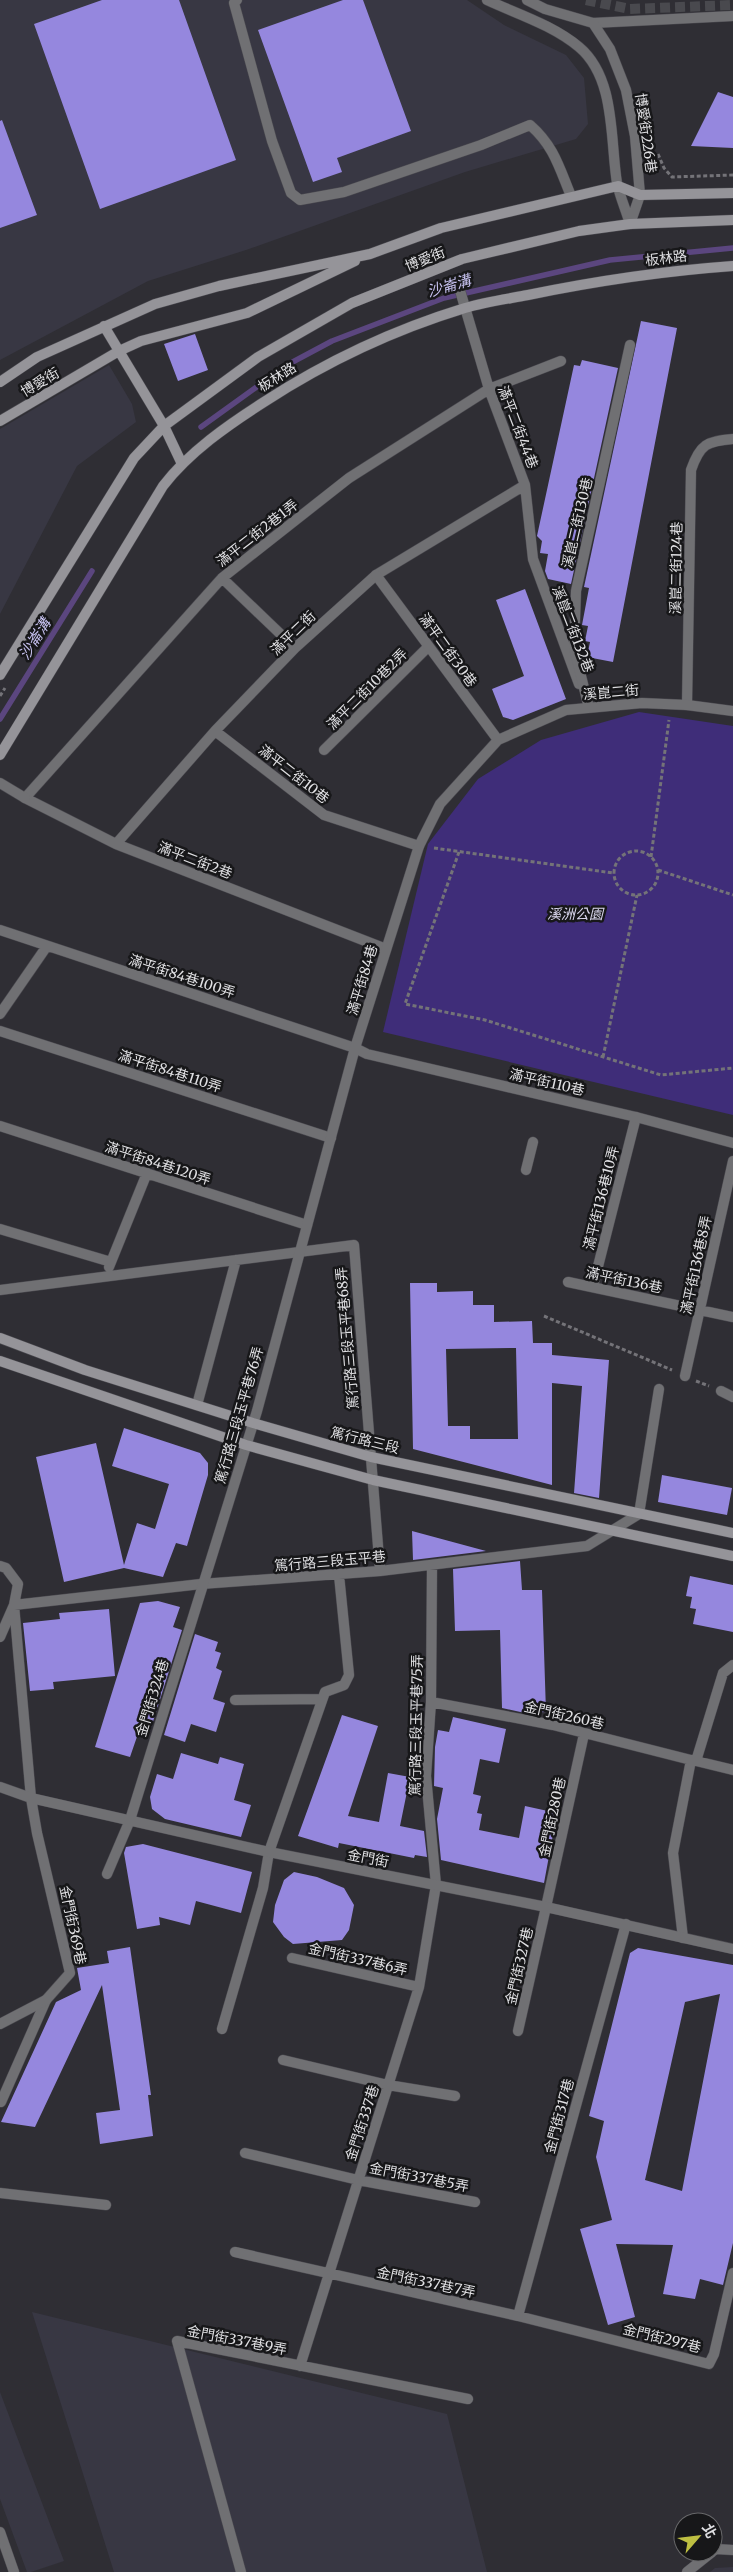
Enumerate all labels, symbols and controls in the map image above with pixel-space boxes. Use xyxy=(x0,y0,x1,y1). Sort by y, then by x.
street label: 博愛街226巷 xyxy=(631,92,661,174)
street label: 博愛街 xyxy=(402,243,448,275)
street label: 板林路 xyxy=(644,247,688,269)
water label: 沙崙溝 xyxy=(425,270,475,301)
street label: 板林路 xyxy=(254,358,300,396)
street label: 博愛街 xyxy=(17,363,63,401)
street label: 滿平二街44巷 xyxy=(494,383,542,471)
street label: 溪崑二街130巷 xyxy=(558,476,596,570)
street label: 滿平二街2巷1弄 xyxy=(213,496,301,570)
street label: 溪崑二街124巷 xyxy=(666,522,686,614)
street label: 溪崑二街132巷 xyxy=(548,583,598,675)
street label: 滿平二街 xyxy=(267,607,319,659)
street label: 滿平二街30巷 xyxy=(415,610,481,690)
water label: 沙崙溝 xyxy=(15,613,56,663)
street label: 滿平二街10巷2弄 xyxy=(323,645,411,733)
street label: 溪崑二街 xyxy=(582,681,640,703)
street label: 滿平二街10巷 xyxy=(255,741,333,807)
street label: 滿平二街2巷 xyxy=(155,838,235,882)
park label: 溪洲公園 xyxy=(547,905,605,923)
street label: 滿平街84巷 xyxy=(343,943,381,1017)
street label: 滿平街84巷100弄 xyxy=(127,950,237,1002)
street label: 滿平街84巷110弄 xyxy=(116,1046,224,1096)
street label: 滿平街110巷 xyxy=(508,1065,586,1099)
street label: 滿平街84巷120弄 xyxy=(103,1137,213,1189)
street label: 滿平街136巷10弄 xyxy=(579,1144,623,1252)
street label: 滿平街136巷8弄 xyxy=(677,1214,715,1316)
street label: 滿平街136巷 xyxy=(584,1263,664,1297)
street label: 篤行路三段玉平巷68弄 xyxy=(332,1266,362,1410)
street label: 篤行路三段玉平巷76弄 xyxy=(211,1344,267,1486)
street label: 篤行路三段 xyxy=(329,1423,401,1457)
street label: 篤行路三段玉平巷 xyxy=(273,1547,387,1575)
street label: 篤行路三段玉平巷75弄 xyxy=(406,1654,426,1796)
street label: 金門街324巷 xyxy=(132,1657,172,1739)
street label: 金門街260巷 xyxy=(522,1697,606,1733)
street label: 金門街280巷 xyxy=(535,1775,569,1859)
street label: 金門街 xyxy=(346,1845,390,1871)
street label: 金門街369巷 xyxy=(56,1884,90,1966)
street label: 金門街327巷 xyxy=(501,1925,537,2007)
street label: 金門街337巷6弄 xyxy=(307,1939,409,1979)
street label: 金門街317巷 xyxy=(540,2077,578,2155)
street label: 金門街337巷 xyxy=(341,2083,383,2163)
street label: 金門街337巷5弄 xyxy=(368,2159,470,2195)
street label: 金門街337巷7弄 xyxy=(375,2263,477,2301)
street label: 金門街297巷 xyxy=(621,2320,703,2356)
street label: 金門街337巷9弄 xyxy=(186,2321,288,2359)
north arrow xyxy=(673,2512,723,2562)
text: 北 xyxy=(698,2520,721,2541)

